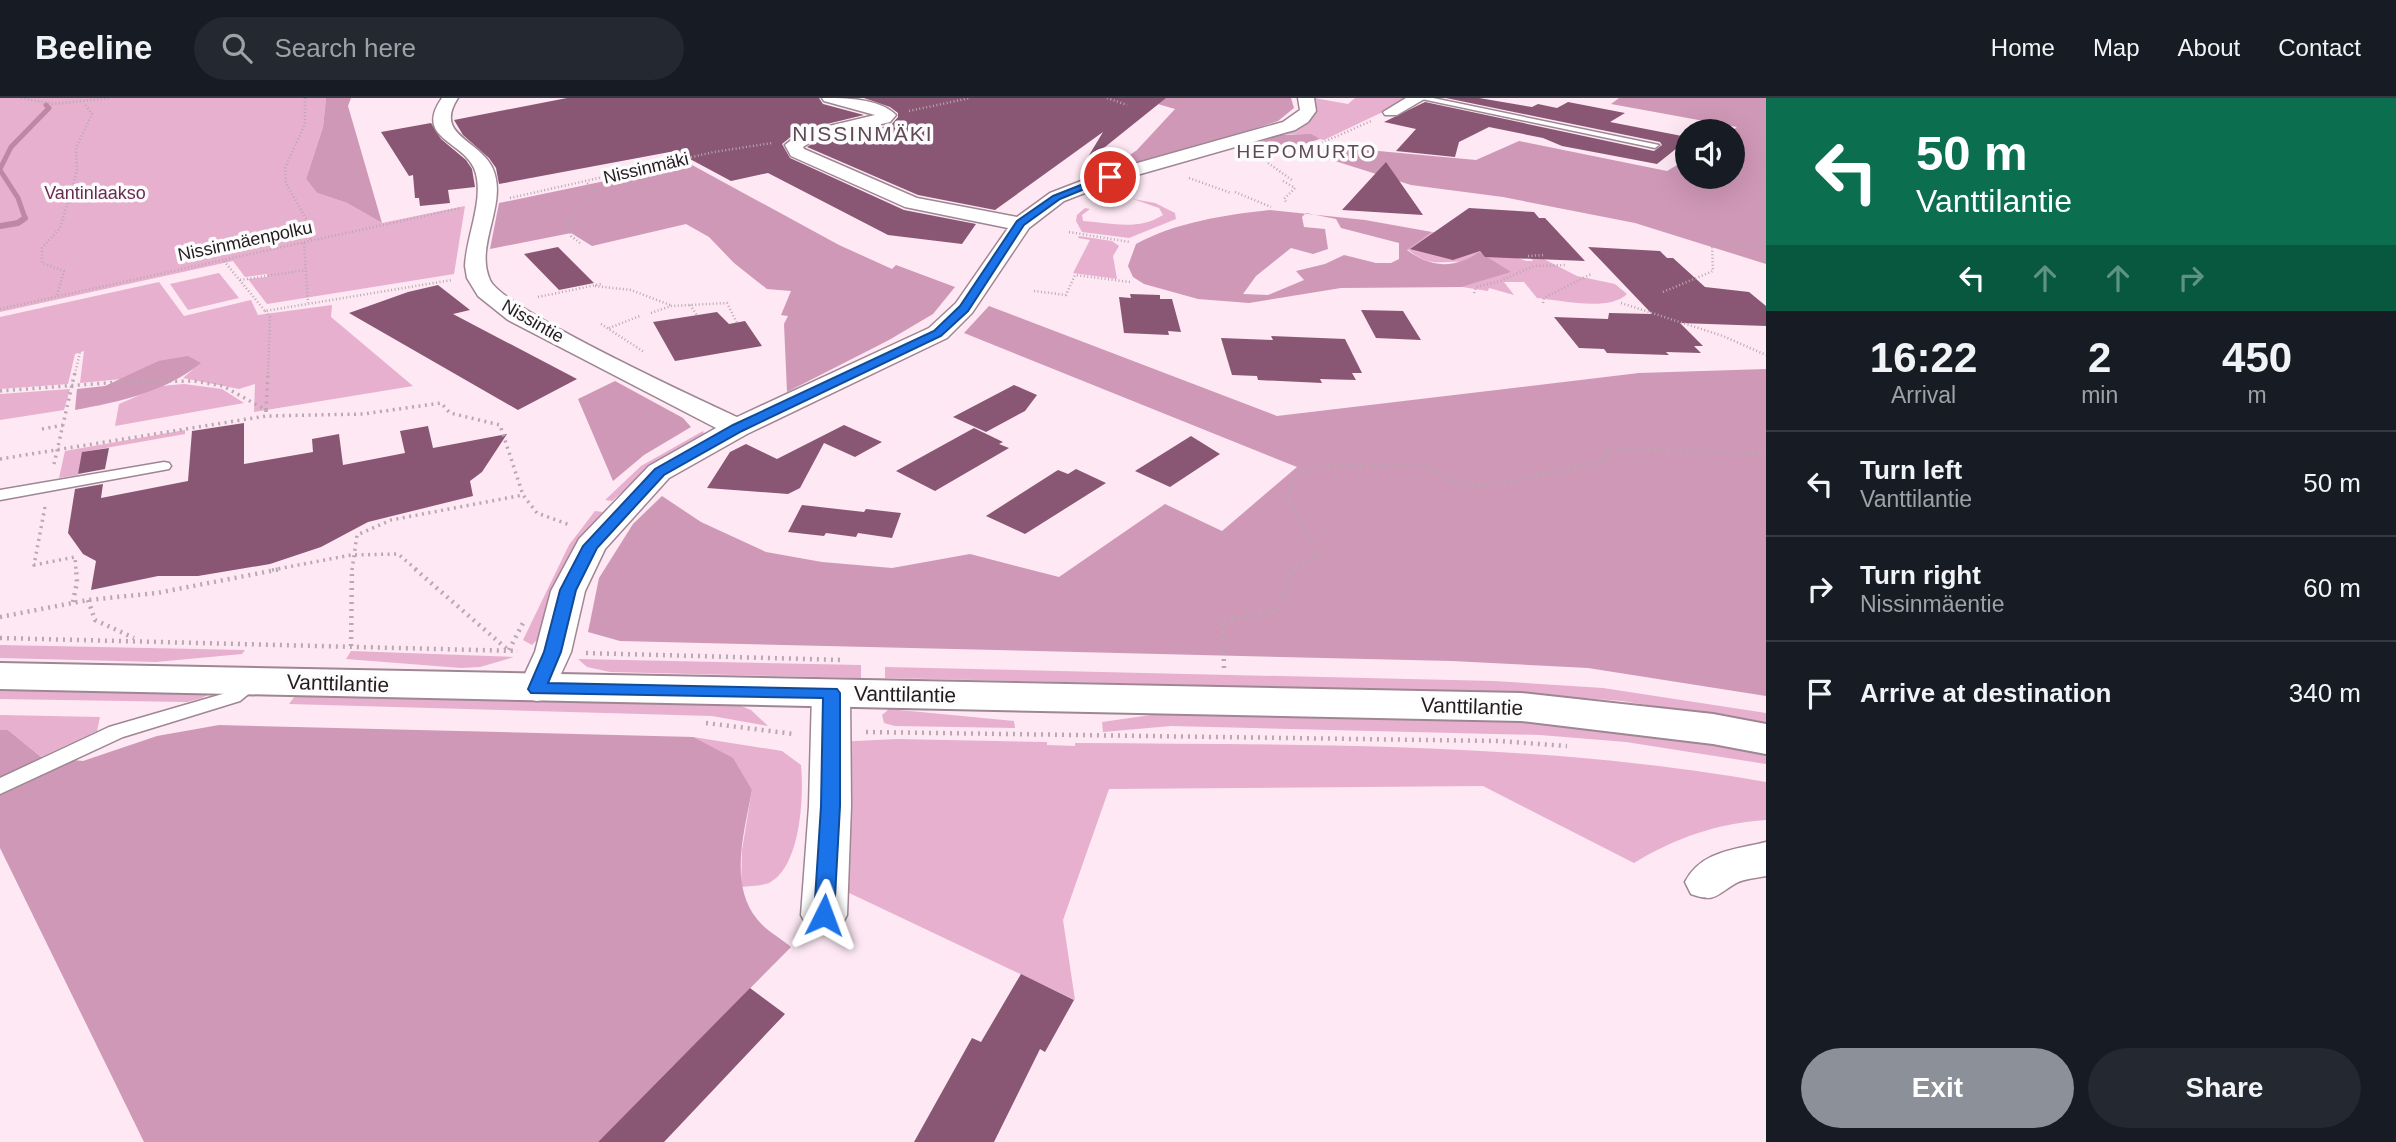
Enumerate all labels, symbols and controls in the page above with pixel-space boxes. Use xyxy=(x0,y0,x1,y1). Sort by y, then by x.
search box xyxy=(194,17,684,80)
text: Beeline xyxy=(35,29,152,66)
icon: search xyxy=(218,29,256,67)
text: Search here xyxy=(274,33,416,63)
text: Home xyxy=(1991,34,2055,61)
text: Map xyxy=(2093,34,2140,61)
text: About xyxy=(2178,34,2240,61)
text: Contact xyxy=(2278,34,2361,61)
map controls xyxy=(1675,119,1745,189)
button: sound xyxy=(1675,119,1745,189)
district label: NISSINMÄKI xyxy=(792,122,934,145)
icon: left xyxy=(1801,126,1892,217)
text: 50 m xyxy=(1916,126,2028,180)
district label: HEPOMURTO xyxy=(1237,141,1377,162)
pin xyxy=(1080,147,1140,207)
street label: Nissinmäki xyxy=(601,148,691,188)
icon: arrive xyxy=(1091,158,1129,196)
park label: Vantinlaakso xyxy=(44,183,146,203)
text: Vanttilantie xyxy=(1916,183,2072,219)
street label: Nissinmäenpolku xyxy=(176,217,314,265)
icon: left xyxy=(1953,259,1991,297)
icon: ahead xyxy=(2026,259,2064,297)
icon: ahead xyxy=(2099,259,2137,297)
icon: right xyxy=(2172,259,2210,297)
street label: Nissintie xyxy=(499,295,567,347)
text: 16:22 xyxy=(1870,334,1977,381)
text: 2 xyxy=(2088,334,2111,381)
text: 450 xyxy=(2222,334,2292,381)
text: Arrival xyxy=(1891,382,1956,408)
text: min xyxy=(2081,382,2118,408)
text: m xyxy=(2248,382,2267,408)
text: Turn left xyxy=(1860,455,1962,485)
icon: left xyxy=(1801,465,1839,503)
text: 50 m xyxy=(2303,468,2361,498)
text: Vanttilantie xyxy=(1860,486,1972,512)
text: Turn right xyxy=(1860,560,1981,590)
icon: right xyxy=(1801,570,1839,608)
text: 60 m xyxy=(2303,573,2361,603)
text: Nissinmäentie xyxy=(1860,591,2004,617)
street label: Vanttilantie xyxy=(286,670,390,696)
icon: arrive xyxy=(1801,675,1839,713)
text: Arrive at destination xyxy=(1860,678,2111,708)
text: 340 m xyxy=(2289,678,2361,708)
street label: Vanttilantie xyxy=(854,682,956,706)
street label: Vanttilantie xyxy=(1420,693,1524,719)
position arrow xyxy=(787,878,861,952)
button: Exit xyxy=(1801,1048,2074,1128)
button: Share xyxy=(2088,1048,2361,1128)

